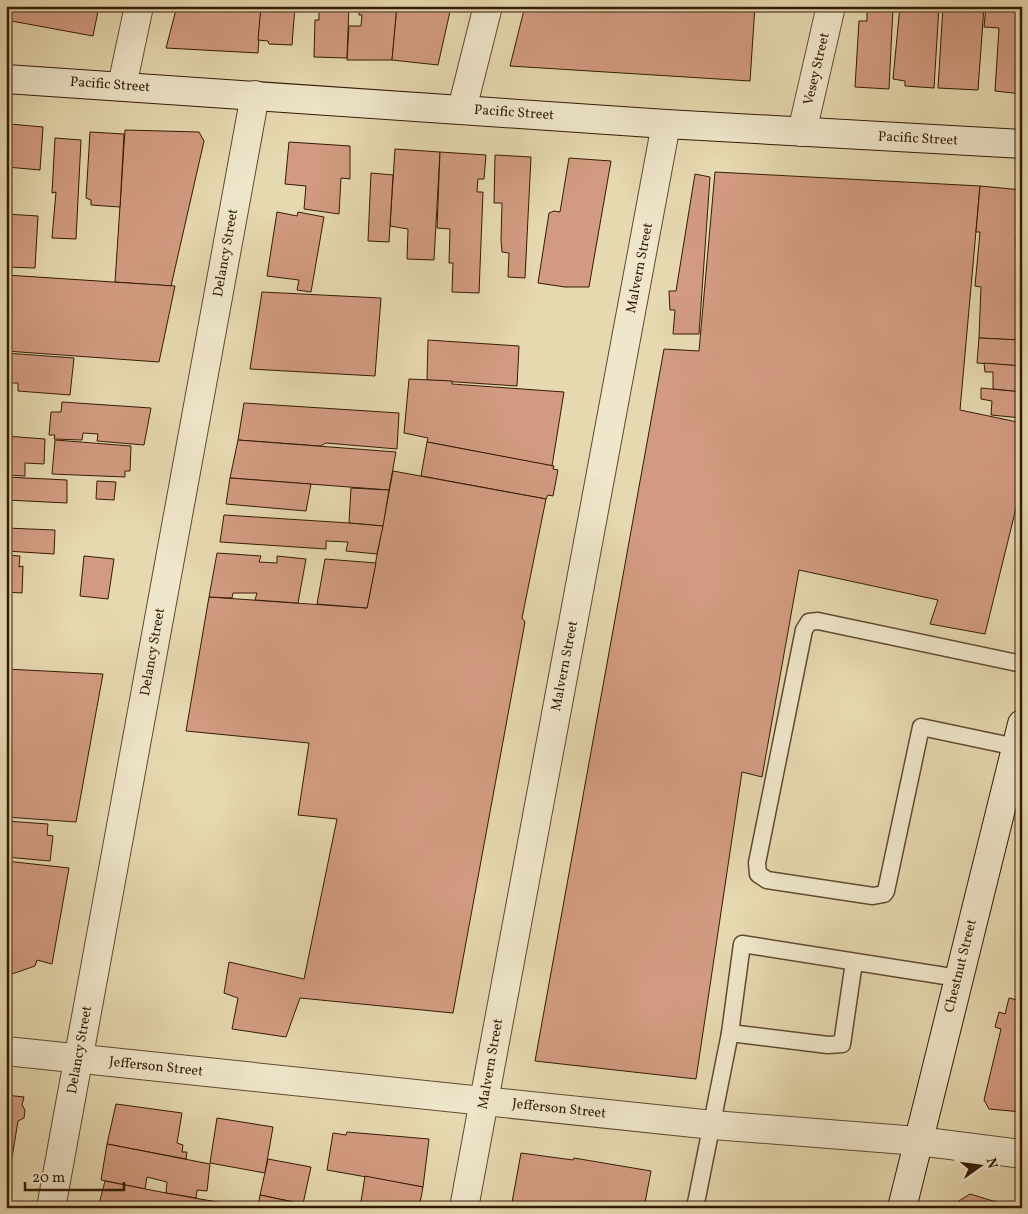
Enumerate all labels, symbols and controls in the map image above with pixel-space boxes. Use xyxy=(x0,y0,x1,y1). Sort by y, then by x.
street label: Vesey Street xyxy=(799,31,835,107)
street label: Pacific Street xyxy=(69,73,151,97)
street label: Pacific Street xyxy=(473,101,555,125)
street label: Pacific Street xyxy=(878,127,959,151)
street label: Delancy Street xyxy=(209,207,243,299)
street label: Malvern Street xyxy=(622,221,658,315)
street label: Delancy Street xyxy=(136,606,170,698)
street label: Malvern Street xyxy=(547,619,583,713)
street label: Chestnut Street xyxy=(940,917,982,1015)
street label: Delancy Street xyxy=(63,1004,97,1096)
street label: Malvern Street xyxy=(474,1017,508,1111)
street label: Jefferson Street xyxy=(108,1053,204,1081)
street label: Jefferson Street xyxy=(511,1095,607,1123)
north arrow xyxy=(956,1142,1006,1192)
text: N xyxy=(981,1156,1002,1170)
scale bar xyxy=(25,1159,124,1191)
text: 20 m xyxy=(32,1168,65,1189)

